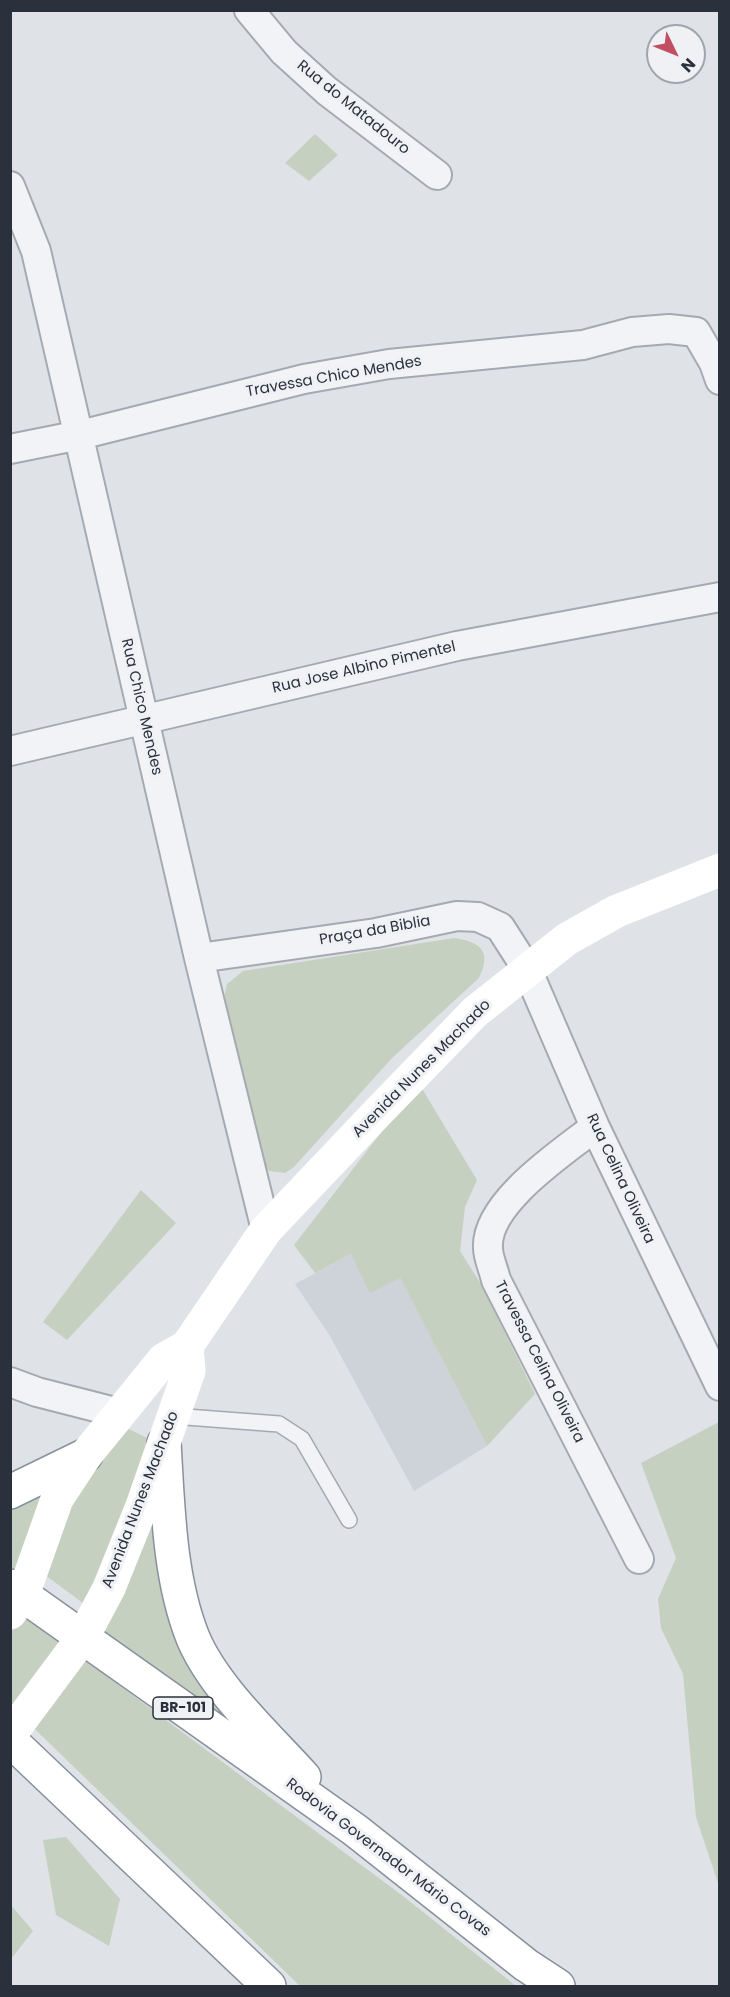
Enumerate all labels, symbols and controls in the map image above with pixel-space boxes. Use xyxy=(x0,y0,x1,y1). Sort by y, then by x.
north arrow xyxy=(646,24,706,84)
text: N xyxy=(676,53,701,77)
street label: Rua do Matadouro xyxy=(293,57,413,159)
street label: Travessa Chico Mendes xyxy=(245,353,423,401)
street label: Rua Chico Mendes xyxy=(117,637,165,777)
street label: Rua Jose Albino Pimentel xyxy=(271,638,457,698)
street label: Praça da Biblia xyxy=(318,912,432,950)
street label: Avenida Nunes Machado xyxy=(349,996,495,1142)
street label: Rua Celina Oliveira xyxy=(582,1111,658,1247)
street label: Travessa Celina Oliveira xyxy=(490,1278,588,1446)
street label: Avenida Nunes Machado xyxy=(99,1409,183,1591)
road number: BR-101 xyxy=(153,1697,213,1719)
street label: Rodovia Governador Mário Covas xyxy=(282,1775,494,1941)

